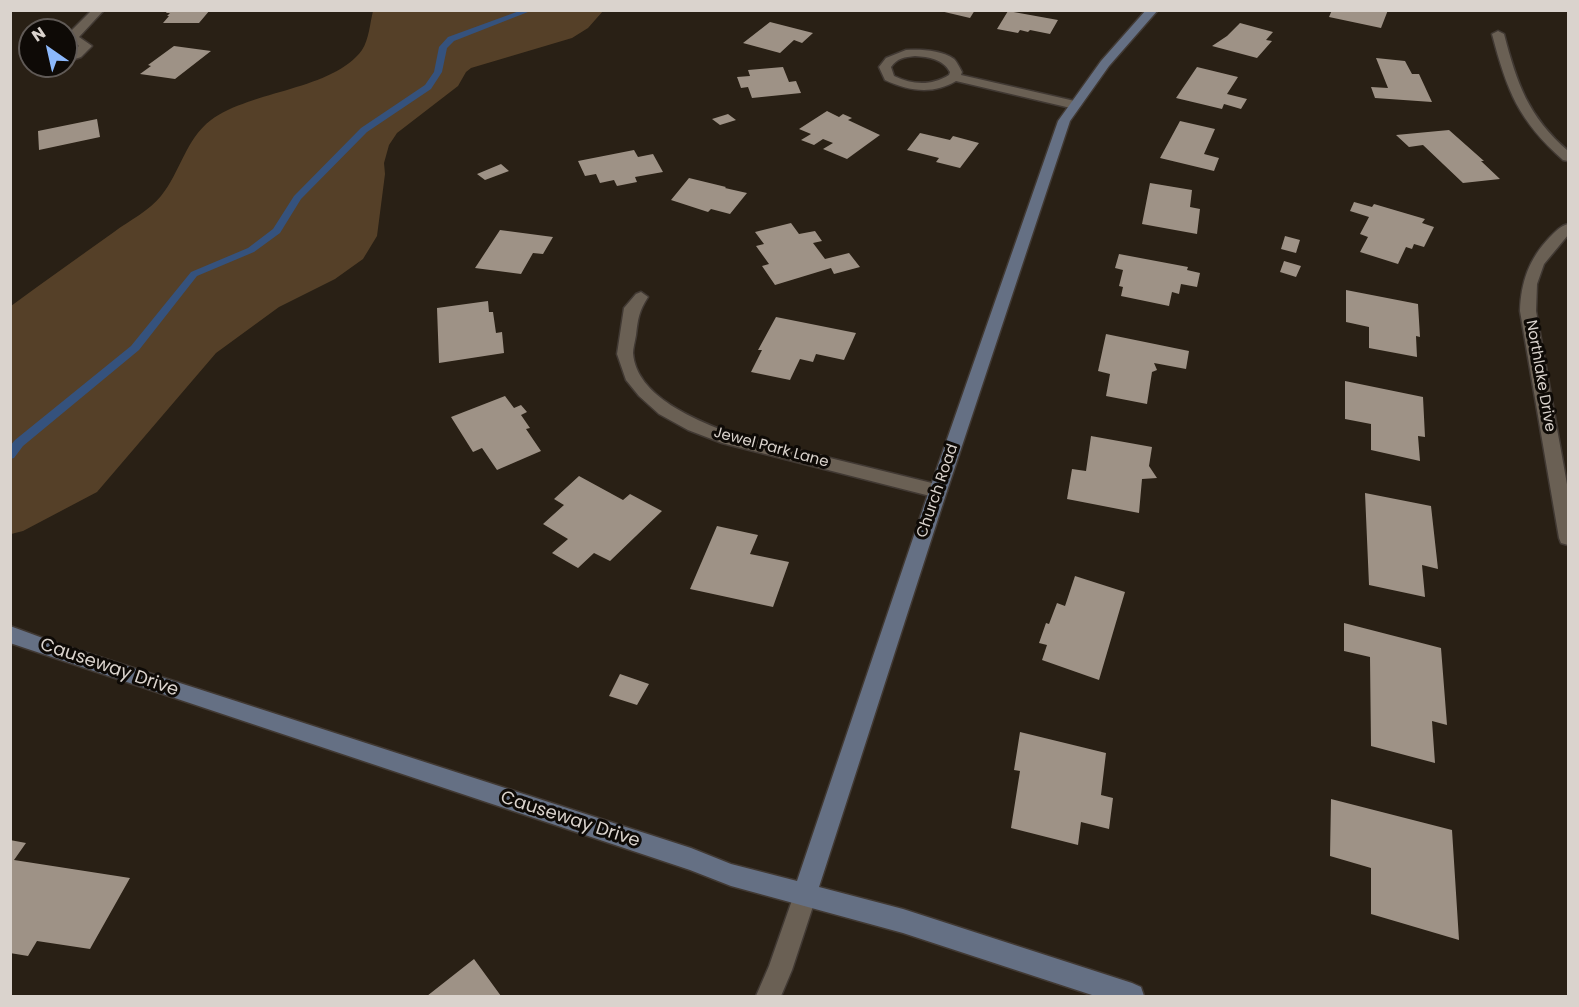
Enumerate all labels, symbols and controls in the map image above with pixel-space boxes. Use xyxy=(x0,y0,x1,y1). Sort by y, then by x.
north arrow xyxy=(18,18,78,78)
text: N xyxy=(27,21,50,47)
street label: Northlake Drive xyxy=(1521,319,1559,433)
street label: Jewel Park Lane xyxy=(712,424,830,472)
street label: Church Road xyxy=(914,442,962,540)
street label: Causeway Drive xyxy=(37,634,181,702)
street label: Causeway Drive xyxy=(498,787,642,853)

